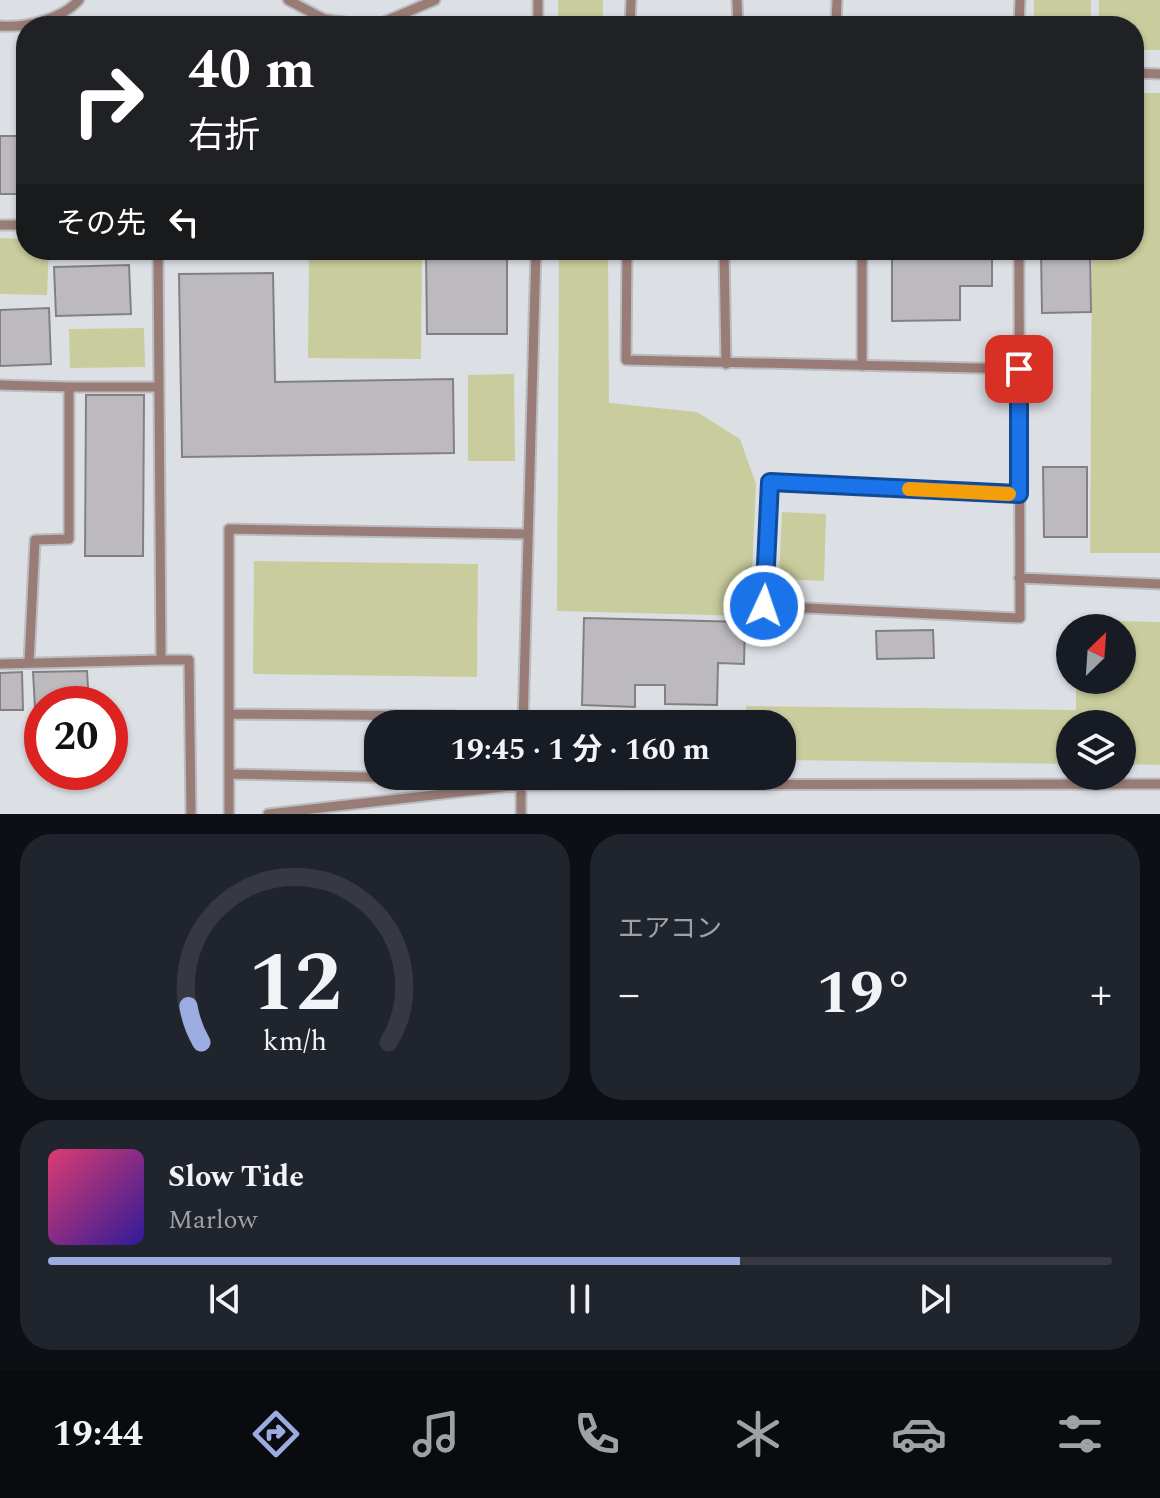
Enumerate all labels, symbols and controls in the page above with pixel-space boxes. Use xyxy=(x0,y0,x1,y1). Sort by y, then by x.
text: 40 m xyxy=(188,28,315,113)
icon: right xyxy=(56,48,160,152)
text: 右折 xyxy=(188,109,260,164)
icon: left xyxy=(162,200,206,244)
text: その先 xyxy=(56,201,146,247)
pin xyxy=(985,335,1053,403)
icon: arrive xyxy=(997,347,1041,391)
position arrow xyxy=(722,564,806,648)
north arrow xyxy=(1056,614,1136,694)
map controls xyxy=(1056,614,1136,790)
speed limit sign: 20 xyxy=(24,686,128,790)
button: layers xyxy=(1056,710,1136,790)
text: 19:45 · 1 分 · 160 m xyxy=(450,727,710,773)
text: エアコン xyxy=(618,909,722,949)
text: 12 xyxy=(248,921,342,1048)
text: 19° xyxy=(816,948,914,1040)
text: − xyxy=(618,961,640,1028)
text: + xyxy=(1090,961,1112,1028)
text: km/h xyxy=(263,1020,327,1063)
text: Slow Tide xyxy=(168,1154,304,1200)
text: Marlow xyxy=(168,1200,257,1240)
icon: previous xyxy=(203,1277,247,1321)
icon: pause xyxy=(558,1277,602,1321)
icon: next xyxy=(913,1277,957,1321)
icon: directions xyxy=(248,1406,304,1462)
icon: music xyxy=(408,1406,464,1462)
icon: phone xyxy=(569,1406,625,1462)
icon: climate xyxy=(730,1406,786,1462)
icon: car xyxy=(891,1406,947,1462)
icon: filters xyxy=(1052,1406,1108,1462)
text: 19:44 xyxy=(52,1407,143,1462)

